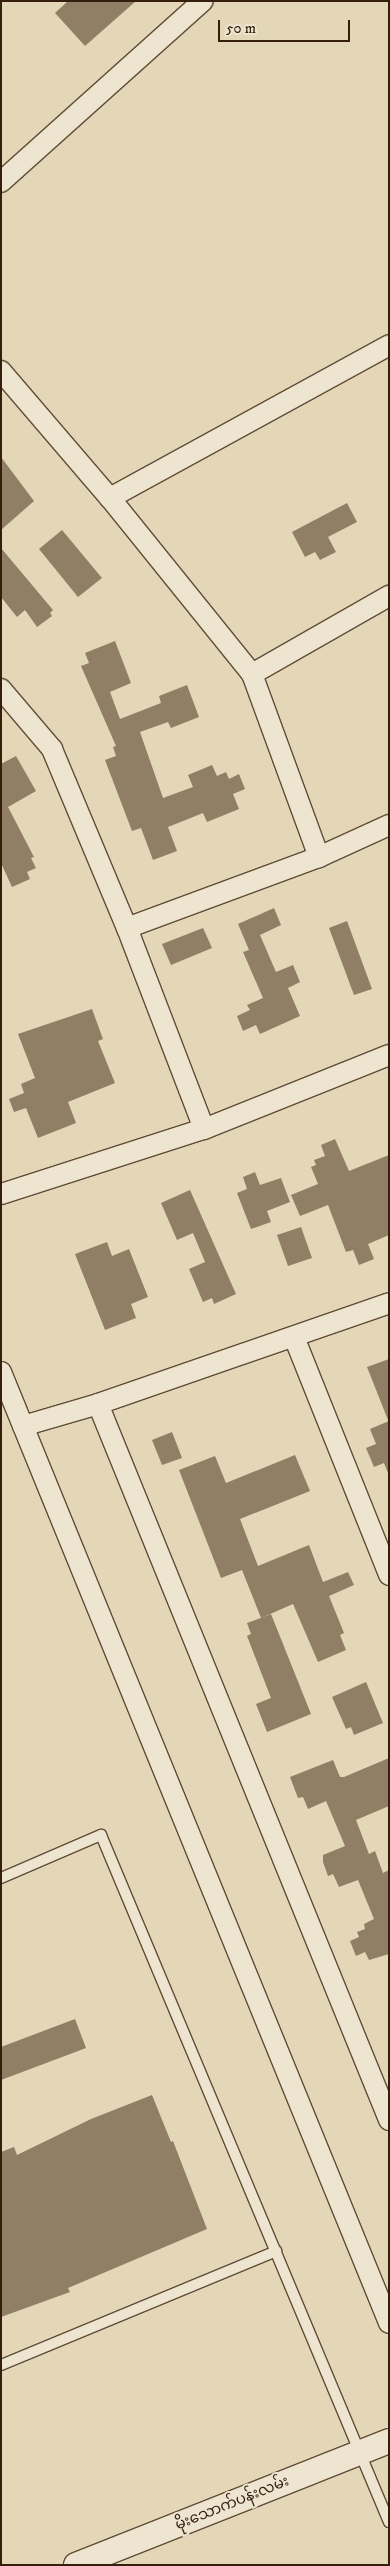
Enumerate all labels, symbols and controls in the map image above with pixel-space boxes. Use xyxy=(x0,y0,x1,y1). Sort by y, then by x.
scale bar xyxy=(220,10,352,42)
text: 50 m xyxy=(226,19,256,38)
street label: မိုးသောက်ပန်းလမ်း xyxy=(172,2472,292,2534)

